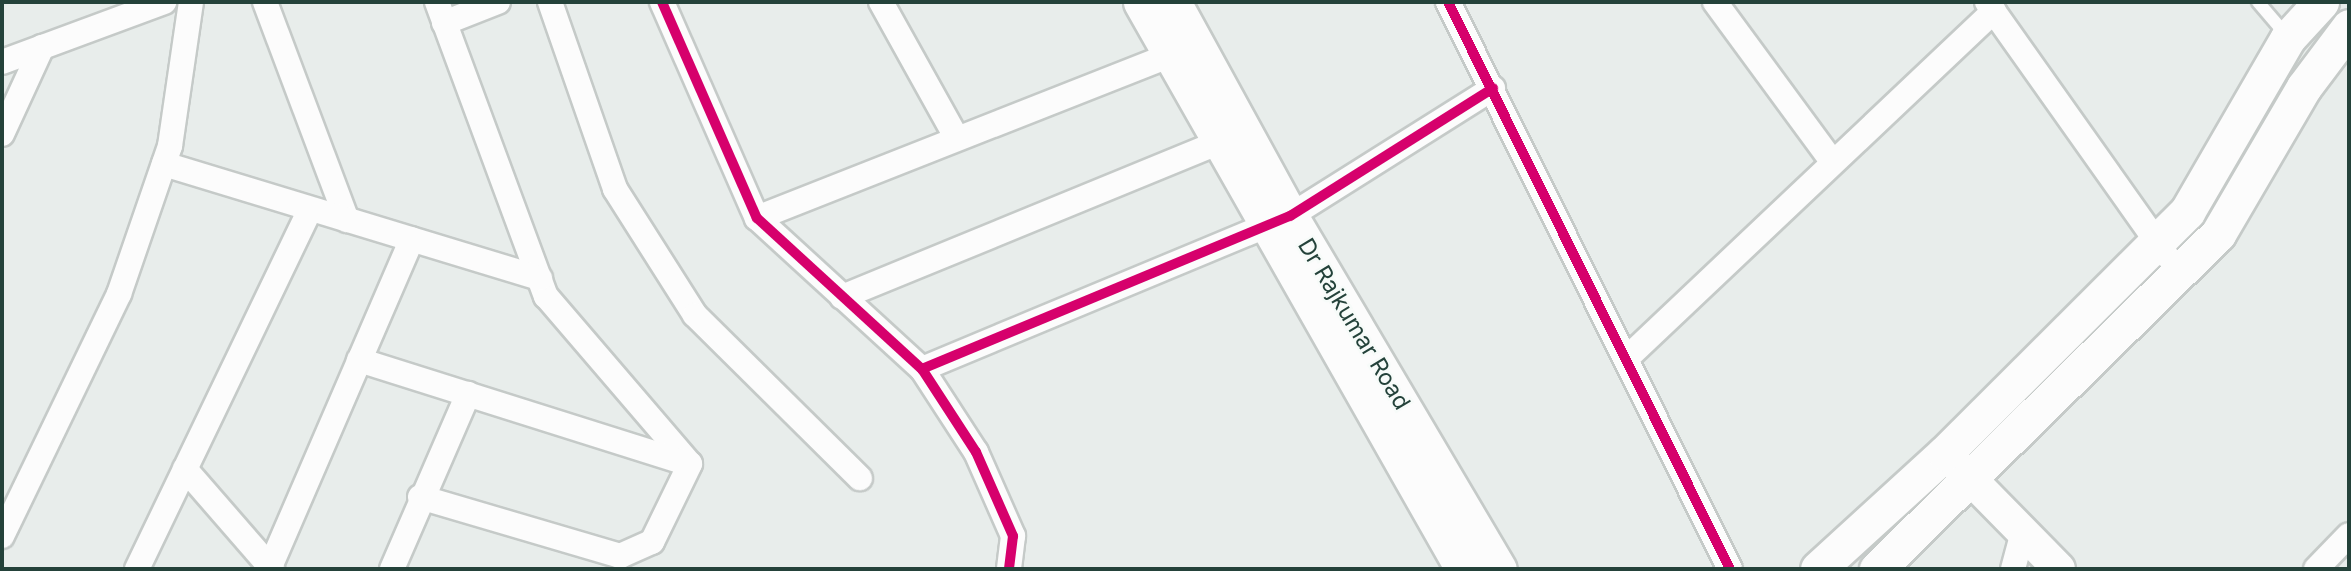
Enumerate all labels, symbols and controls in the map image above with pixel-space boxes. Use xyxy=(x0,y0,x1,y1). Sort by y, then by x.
street label: Dr Rajkumar Road xyxy=(1292,233,1416,415)

